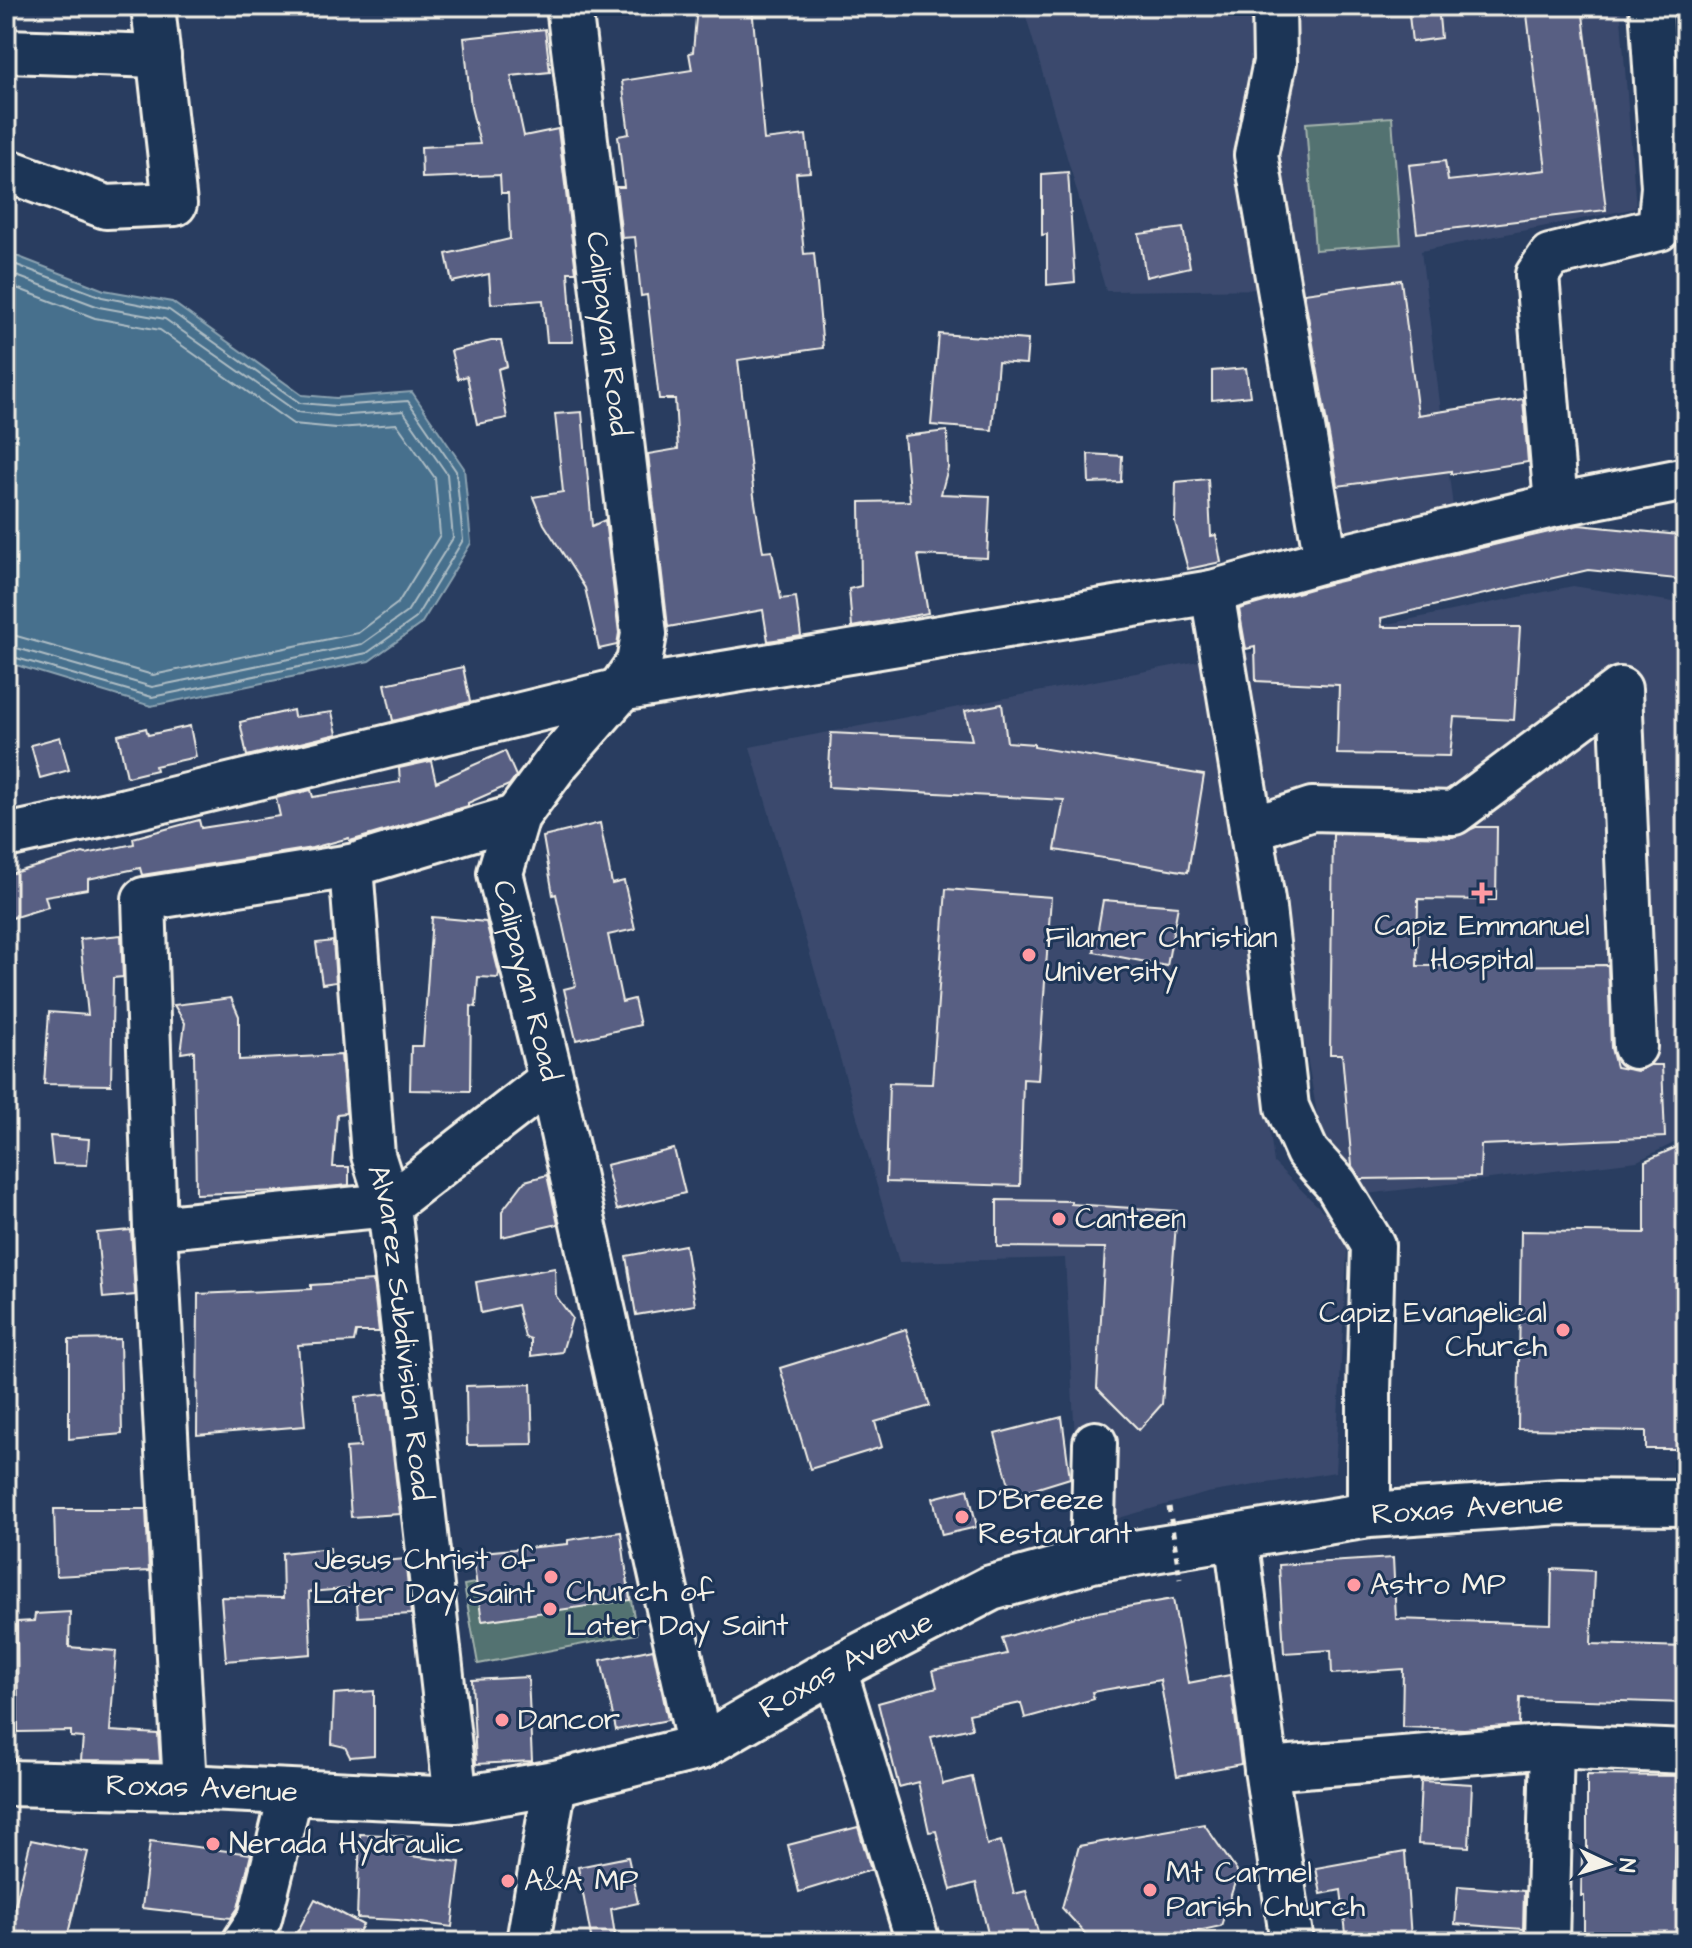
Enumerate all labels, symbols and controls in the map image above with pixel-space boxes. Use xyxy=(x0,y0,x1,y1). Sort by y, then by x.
street label: Calipayan Road xyxy=(575,229,641,438)
street label: Calipayan Road xyxy=(482,876,572,1085)
marker: Capiz Emmanuel Hospital xyxy=(1471,882,1493,904)
place label: Capiz Emmanuel Hospital xyxy=(1374,905,1590,981)
place label: Filamer Christian University xyxy=(1045,917,1278,994)
marker: Filamer Christian University xyxy=(1020,946,1038,964)
street label: Alvarez Subdivision Road xyxy=(356,1159,443,1502)
place label: Canteen xyxy=(1075,1198,1186,1240)
marker: Canteen xyxy=(1050,1210,1068,1228)
place label: Capiz Evangelical Church xyxy=(1319,1292,1547,1368)
marker: Capiz Evangelical Church xyxy=(1554,1321,1572,1339)
place label: D'Breeze Restaurant xyxy=(978,1479,1132,1555)
street label: Roxas Avenue xyxy=(1370,1481,1565,1536)
marker: D'Breeze Restaurant xyxy=(953,1508,971,1526)
place label: Jesus Christ of Later Day Saint xyxy=(313,1539,535,1616)
place label: Astro MP xyxy=(1370,1564,1506,1606)
marker: Jesus Christ of Later Day Saint xyxy=(542,1568,560,1586)
place label: Church of Later Day Saint xyxy=(566,1571,788,1648)
marker: Astro MP xyxy=(1345,1576,1363,1594)
marker: Church of Later Day Saint xyxy=(541,1600,559,1618)
street label: Roxas Avenue xyxy=(752,1601,941,1729)
place label: Dancor xyxy=(518,1699,620,1741)
marker: Dancor xyxy=(493,1711,511,1729)
street label: Roxas Avenue xyxy=(105,1764,299,1813)
place label: Nerada Hydraulic xyxy=(229,1823,464,1866)
north arrow xyxy=(1568,1824,1648,1904)
marker: Nerada Hydraulic xyxy=(204,1835,222,1853)
place label: Mt Carmel Parish Church xyxy=(1166,1852,1365,1928)
text: N xyxy=(1610,1857,1642,1873)
place label: A&A MP xyxy=(524,1860,639,1902)
marker: A&A MP xyxy=(499,1872,517,1890)
marker: Mt Carmel Parish Church xyxy=(1141,1881,1159,1899)

